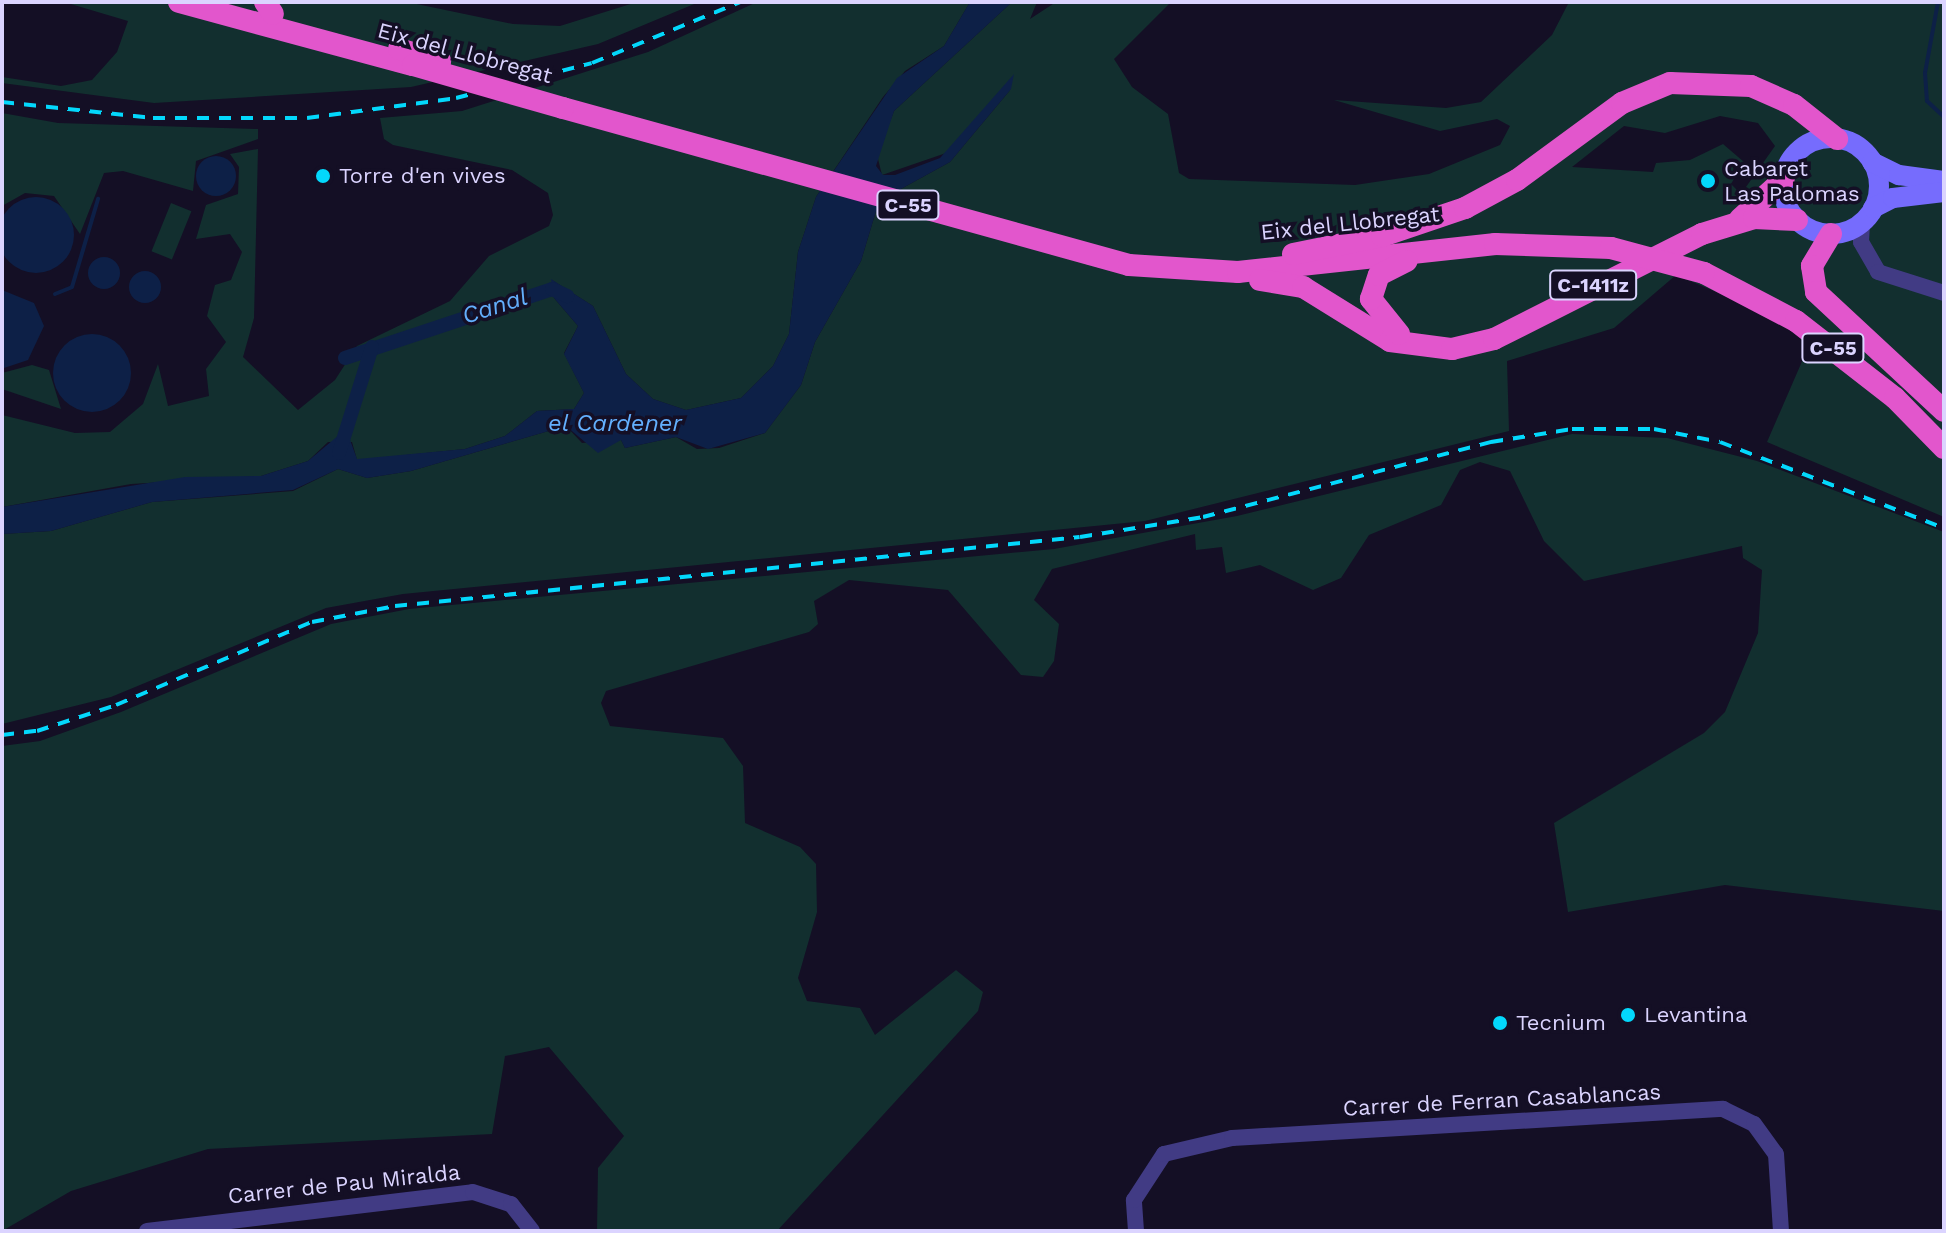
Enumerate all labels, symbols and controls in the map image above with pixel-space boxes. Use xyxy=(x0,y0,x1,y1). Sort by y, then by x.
street label: Eix del Llobregat xyxy=(374,17,556,89)
place label: Cabaret Las Palomas xyxy=(1724,155,1860,206)
place label: Torre d'en vives xyxy=(339,163,506,189)
marker: Torre d'en vives xyxy=(314,167,332,185)
marker: Cabaret Las Palomas xyxy=(1699,172,1717,190)
road number: C-55 xyxy=(876,189,940,221)
street label: Eix del Llobregat xyxy=(1259,200,1441,246)
road number: C-1411z xyxy=(1549,269,1637,301)
water label: Canal xyxy=(459,283,531,331)
road number: C-55 xyxy=(1801,332,1865,364)
water label: el Cardener xyxy=(548,410,682,438)
place label: Levantina xyxy=(1644,1002,1747,1028)
marker: Levantina xyxy=(1619,1006,1637,1024)
place label: Tecnium xyxy=(1516,1010,1606,1036)
marker: Tecnium xyxy=(1491,1014,1509,1032)
street label: Carrer de Ferran Casablancas xyxy=(1342,1078,1662,1122)
street label: Carrer de Pau Miralda xyxy=(226,1159,462,1209)

